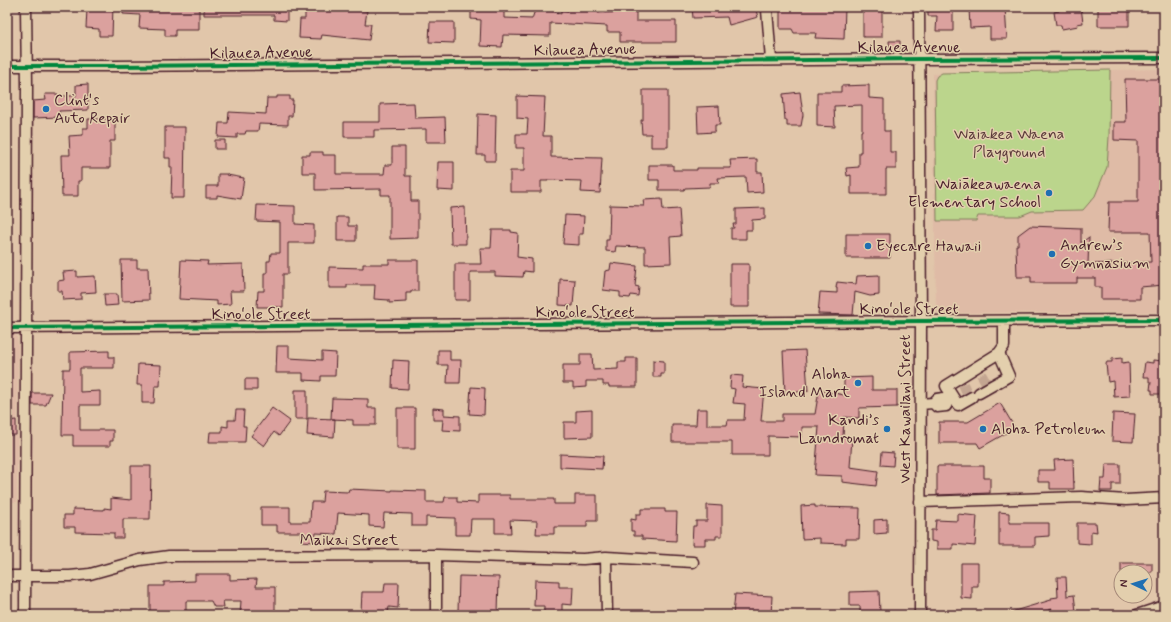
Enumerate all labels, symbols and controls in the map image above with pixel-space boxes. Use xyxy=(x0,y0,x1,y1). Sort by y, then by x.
street label: Kilauea Avenue xyxy=(858,37,961,58)
street label: Kilauea Avenue xyxy=(533,39,637,61)
street label: Kilauea Avenue xyxy=(209,42,313,64)
place label: Clint's Auto Repair xyxy=(54,90,130,129)
marker: Clint's Auto Repair xyxy=(41,104,51,114)
park label: Waiakea Waena Playground xyxy=(954,124,1065,163)
place label: Waiākeawaena Elementary School xyxy=(908,174,1041,213)
marker: Waiākeawaena Elementary School xyxy=(1044,188,1054,198)
place label: Andrew’s Gymnasium xyxy=(1060,235,1150,274)
place label: Eyecare Hawaii xyxy=(876,236,981,257)
marker: Eyecare Hawaii xyxy=(863,241,873,251)
marker: Andrew’s Gymnasium xyxy=(1047,249,1057,259)
street label: Kinoʻole Street xyxy=(860,299,958,320)
street label: Kinoʻole Street xyxy=(536,302,634,323)
street label: Kinoʻole Street xyxy=(212,304,310,325)
street label: West Kawailani Street xyxy=(895,334,916,484)
place label: Aloha Island Mart xyxy=(759,364,851,403)
marker: Aloha Island Mart xyxy=(853,378,863,388)
place label: Kandi’s Laundromat xyxy=(799,410,879,449)
place label: Aloha Petroleum xyxy=(991,419,1106,440)
marker: Kandi’s Laundromat xyxy=(882,424,892,434)
marker: Aloha Petroleum xyxy=(978,424,988,434)
street label: Maikai Street xyxy=(300,530,399,551)
north arrow xyxy=(1113,564,1153,604)
text: N xyxy=(1117,579,1131,588)

